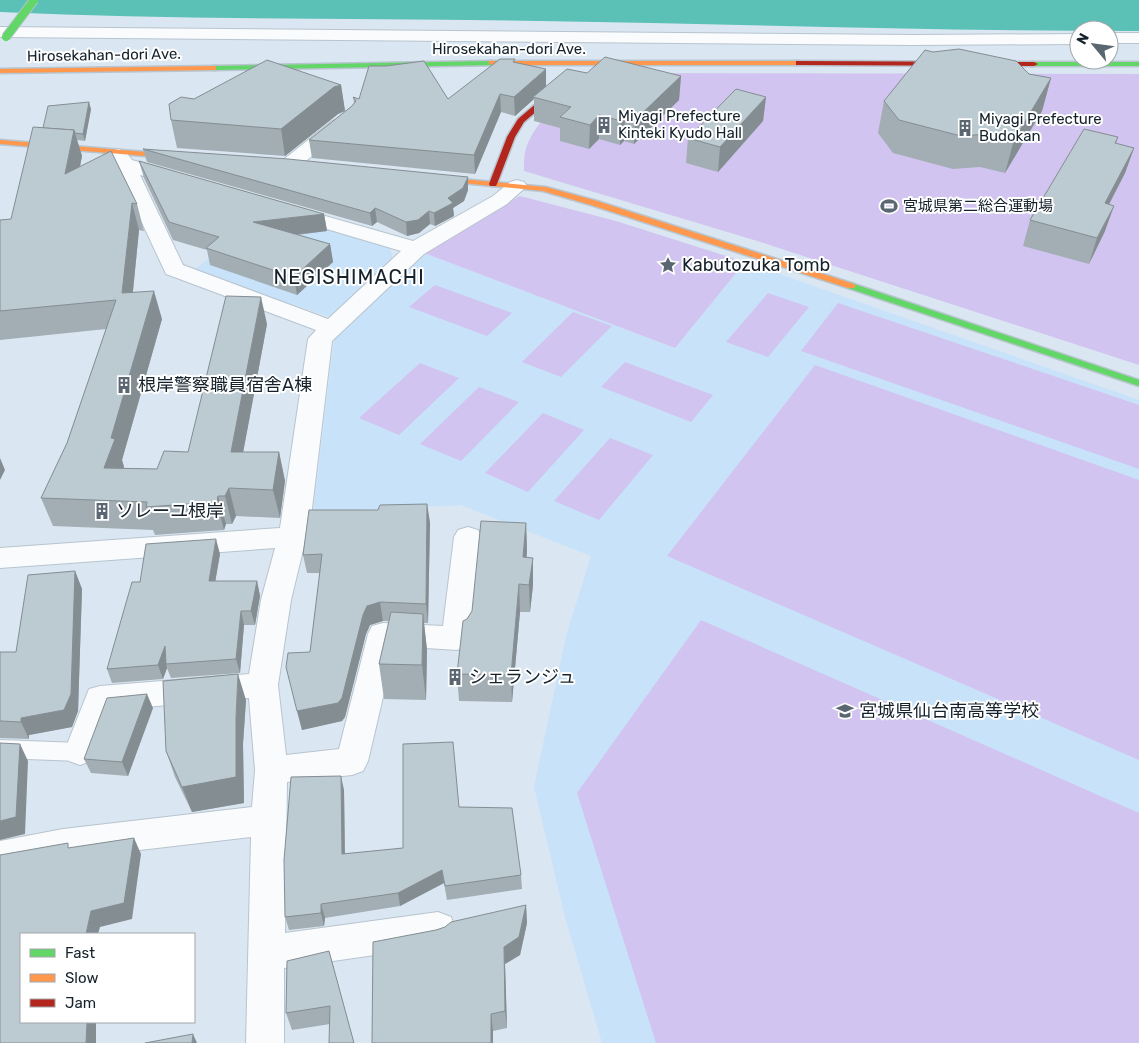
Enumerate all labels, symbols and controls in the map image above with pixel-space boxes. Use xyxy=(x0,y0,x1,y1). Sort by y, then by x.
north arrow xyxy=(1069,20,1119,70)
text: N xyxy=(1073,30,1093,47)
street label: Hirosekahan-dori Ave. xyxy=(432,40,586,58)
street label: Hirosekahan-dori Ave. xyxy=(27,45,181,65)
place label: Miyagi Prefecture Kinteki Kyudo Hall xyxy=(618,107,742,142)
place label: Miyagi Prefecture Budokan xyxy=(979,110,1102,145)
building icon: Miyagi Prefecture Kinteki Kyudo Hall xyxy=(594,115,614,135)
building icon: Miyagi Prefecture Budokan xyxy=(955,118,975,138)
sports icon: 宮城県第二総合運動場 xyxy=(879,196,899,216)
place label: 宮城県第二総合運動場 xyxy=(903,197,1053,215)
place label: Kabutozuka Tomb xyxy=(682,254,830,276)
place icon: Kabutozuka Tomb xyxy=(658,255,678,275)
district label: NEGISHIMACHI xyxy=(273,265,425,289)
place label: 根岸警察職員宿舎A棟 xyxy=(138,374,312,396)
building icon: 根岸警察職員宿舎A棟 xyxy=(114,375,134,395)
place label: ソレーユ根岸 xyxy=(116,500,224,522)
building icon: ソレーユ根岸 xyxy=(92,501,112,521)
place label: シェランジュ xyxy=(469,666,576,688)
building icon: シェランジュ xyxy=(445,667,465,687)
place label: 宮城県仙台南高等学校 xyxy=(859,700,1039,722)
school or university icon: 宮城県仙台南高等学校 xyxy=(835,701,855,721)
legend xyxy=(20,933,195,1023)
text: Fast xyxy=(65,944,95,962)
text: Slow xyxy=(65,969,98,987)
text: Jam xyxy=(65,994,96,1012)

